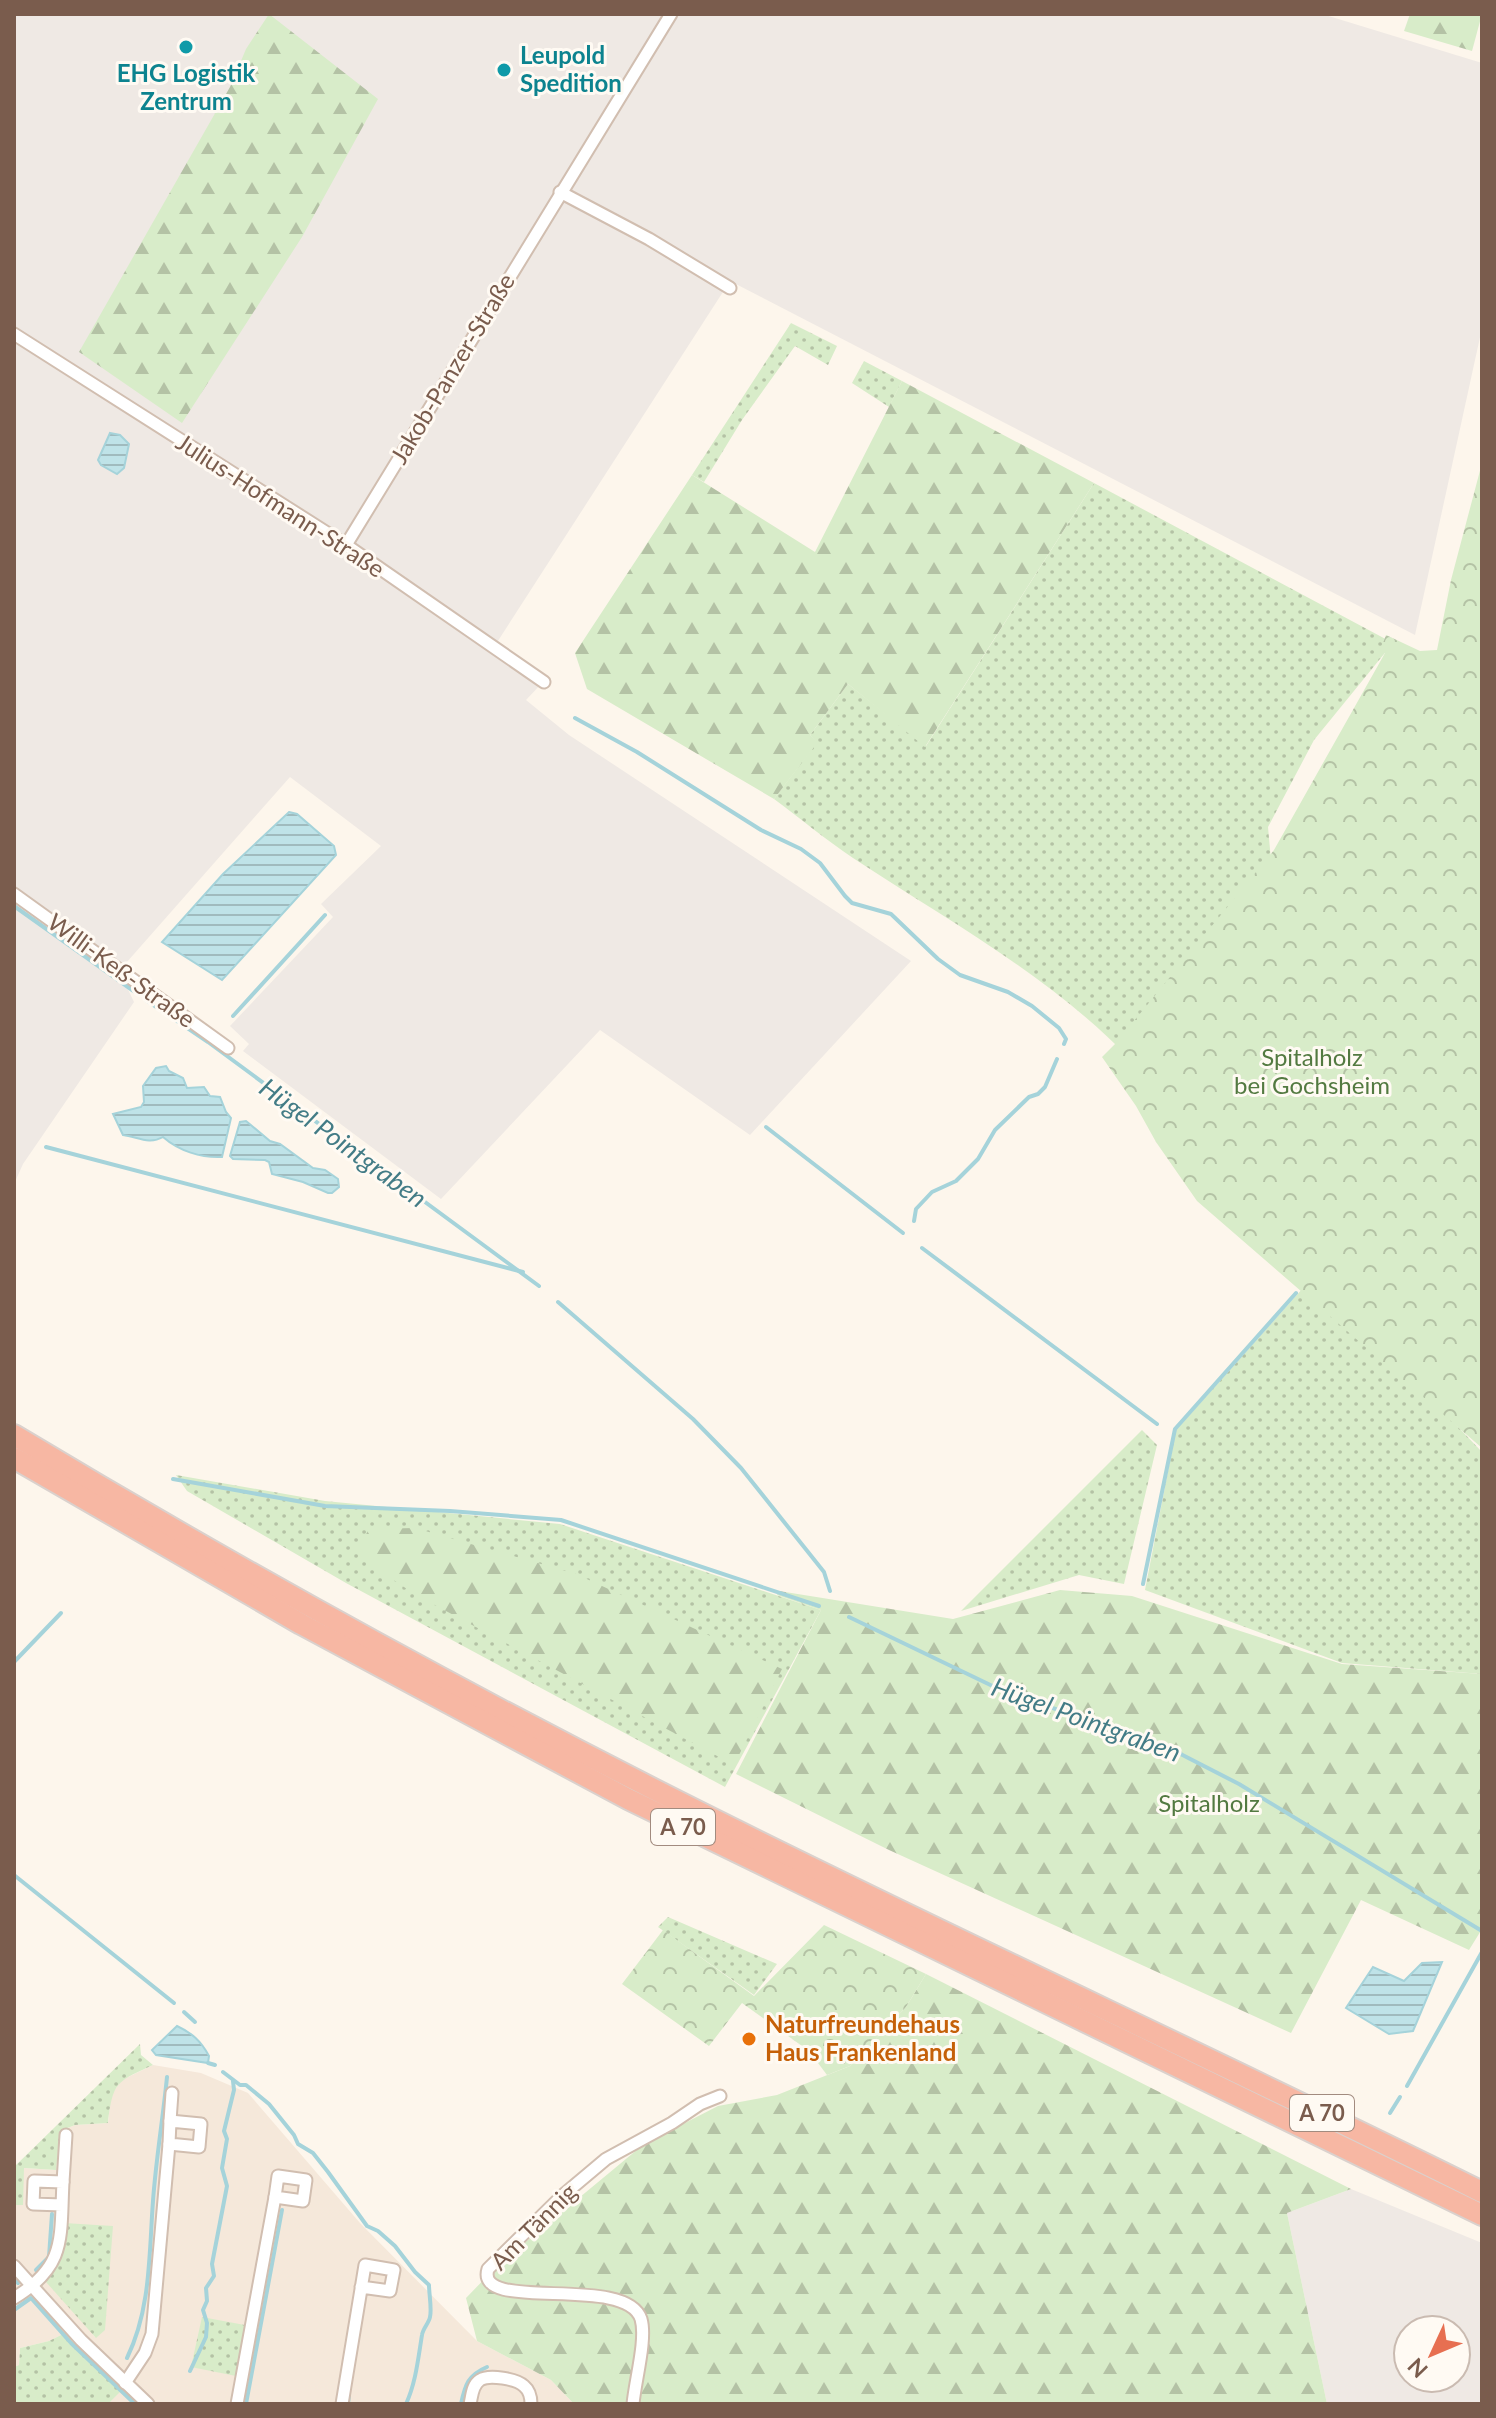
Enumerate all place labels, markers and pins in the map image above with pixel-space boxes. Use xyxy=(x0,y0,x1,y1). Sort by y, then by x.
marker: EHG Logistik Zentrum xyxy=(177,38,195,56)
place label: Leupold Spedition xyxy=(520,40,622,97)
place label: EHG Logistik Zentrum xyxy=(117,58,256,115)
marker: Leupold Spedition xyxy=(495,61,513,79)
place label: Naturfreundehaus Haus Frankenland xyxy=(765,2009,960,2066)
marker: Naturfreundehaus Haus Frankenland xyxy=(740,2030,758,2048)

